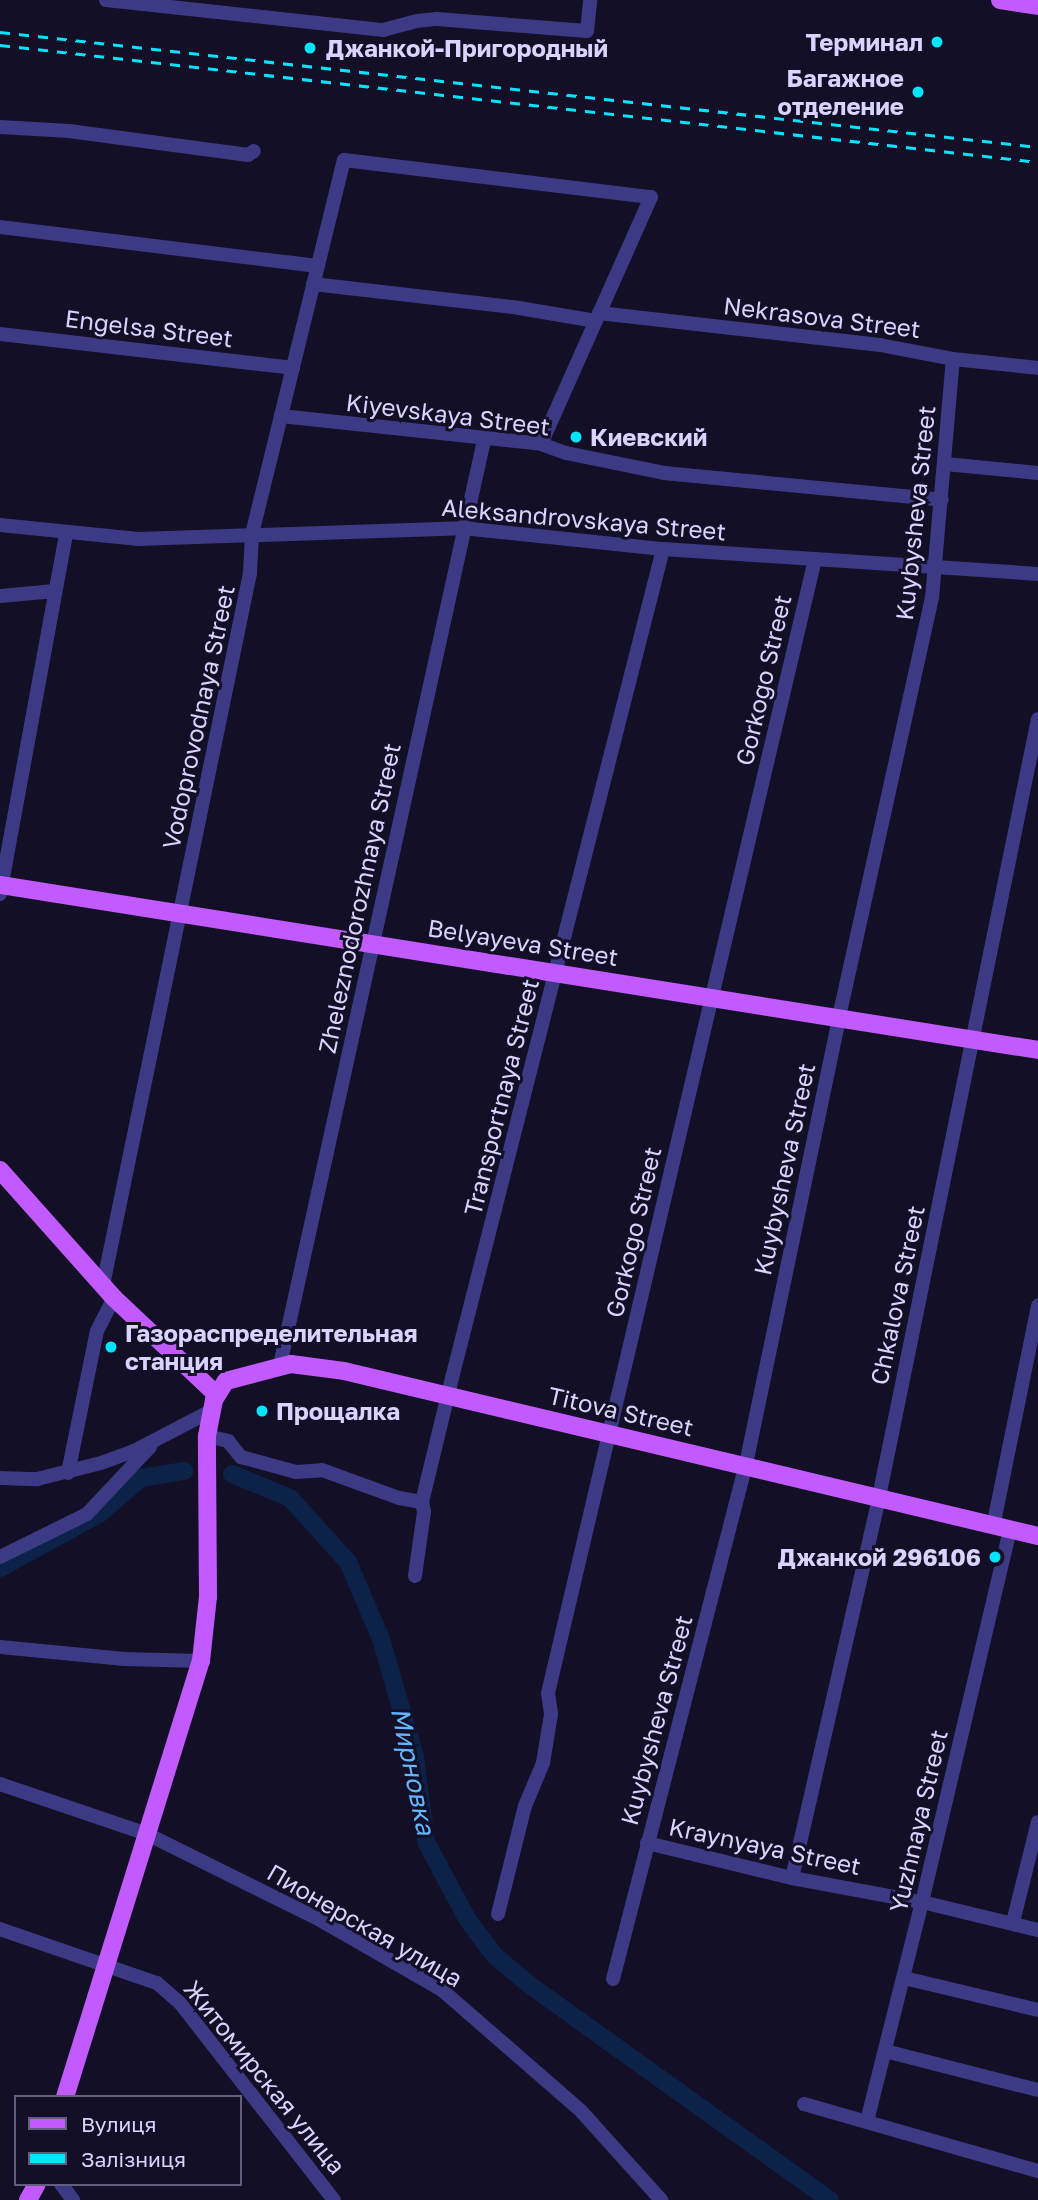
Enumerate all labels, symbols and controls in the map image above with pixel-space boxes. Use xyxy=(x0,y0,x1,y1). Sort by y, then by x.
place label: Терминал xyxy=(806,28,923,56)
place label: Джанкой-Пригородный xyxy=(326,34,608,62)
marker: Терминал xyxy=(929,34,945,50)
marker: Джанкой-Пригородный xyxy=(300,38,320,58)
place label: Багажное отделение xyxy=(778,64,904,120)
marker: Багажное отделение xyxy=(910,84,926,100)
street label: Nekrasova Street xyxy=(722,291,922,343)
street label: Engelsa Street xyxy=(63,303,235,353)
street label: Kiyevskaya Street xyxy=(344,387,552,441)
street label: Kuybysheva Street xyxy=(889,404,941,622)
place label: Киевский xyxy=(590,423,707,451)
marker: Киевский xyxy=(568,429,584,445)
street label: Aleksandrovskaya Street xyxy=(441,492,727,546)
street label: Vodoprovodnaya Street xyxy=(156,582,240,852)
street label: Gorkogo Street xyxy=(729,592,797,768)
street label: Zheleznodorozhnaya Street xyxy=(312,740,406,1056)
street label: Belyayeva Street xyxy=(426,913,620,971)
street label: Transportnaya Street xyxy=(458,976,544,1218)
street label: Kuybysheva Street xyxy=(747,1060,821,1278)
street label: Gorkogo Street xyxy=(599,1144,667,1320)
street label: Chkalova Street xyxy=(864,1203,930,1387)
place label: Газораспределительная станция xyxy=(125,1319,418,1375)
marker: Газораспределительная станция xyxy=(103,1339,119,1355)
street label: Titova Street xyxy=(546,1380,696,1442)
place label: Прощалка xyxy=(276,1397,400,1425)
marker: Прощалка xyxy=(254,1403,270,1419)
place label: Джанкой 296106 xyxy=(778,1543,981,1571)
marker: Джанкой 296106 xyxy=(987,1549,1003,1565)
street label: Kuybysheva Street xyxy=(614,1612,698,1828)
water label: Мирновка xyxy=(384,1704,442,1838)
street label: Yuzhnaya Street xyxy=(883,1727,953,1915)
street label: Kraynyaya Street xyxy=(666,1812,864,1880)
street label: Пионерская улица xyxy=(262,1857,468,1993)
street label: Житомирская улица xyxy=(178,1974,352,2180)
legend xyxy=(14,2095,242,2186)
text: Вулиця xyxy=(81,2111,157,2137)
text: Залізниця xyxy=(81,2146,186,2172)

